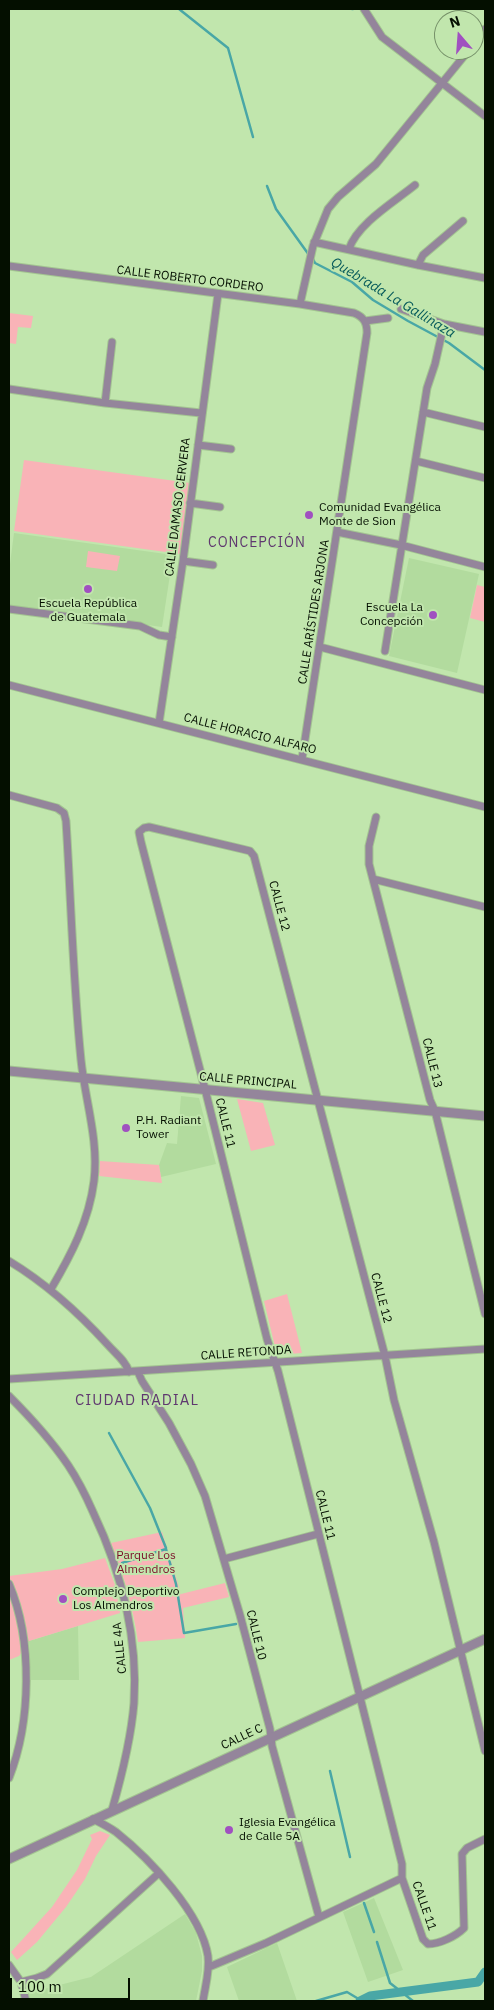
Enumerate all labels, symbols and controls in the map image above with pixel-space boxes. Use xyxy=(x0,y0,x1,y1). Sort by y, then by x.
north arrow xyxy=(434,10,484,60)
text: N xyxy=(447,12,462,32)
water label: Quebrada La Gallinaza xyxy=(328,254,458,342)
street label: CALLE ROBERTO CORDERO xyxy=(116,263,264,295)
street label: CALLE DAMASO CERVERA xyxy=(162,437,194,577)
place label: Comunidad Evangélica Monte de Sion xyxy=(319,501,441,529)
marker: Comunidad Evangélica Monte de Sion xyxy=(303,509,315,521)
district label: CONCEPCIÓN xyxy=(207,535,307,551)
street label: CALLE ARÍSTIDES ARJONA xyxy=(295,539,333,685)
marker: Escuela República de Guatemala xyxy=(82,583,94,595)
place label: Escuela República de Guatemala xyxy=(39,597,137,625)
place label: Escuela La Concepción xyxy=(360,601,423,629)
marker: Escuela La Concepción xyxy=(427,609,439,621)
street label: CALLE HORACIO ALFARO xyxy=(182,711,318,757)
street label: CALLE 12 xyxy=(265,879,293,933)
street label: CALLE 13 xyxy=(419,1036,445,1090)
street label: CALLE PRINCIPAL xyxy=(199,1070,297,1092)
street label: CALLE 11 xyxy=(212,1096,238,1150)
place label: P.H. Radiant Tower xyxy=(136,1114,201,1142)
marker: P.H. Radiant Tower xyxy=(120,1122,132,1134)
street label: CALLE 12 xyxy=(367,1271,395,1325)
street label: CALLE RETONDA xyxy=(200,1343,292,1363)
district label: CIUDAD RADIAL xyxy=(73,1392,201,1410)
street label: CALLE 11 xyxy=(312,1488,338,1542)
park label: Parque Los Almendros xyxy=(116,1549,176,1577)
place label: Complejo Deportivo Los Almendros xyxy=(73,1585,180,1613)
marker: Complejo Deportivo Los Almendros xyxy=(57,1593,69,1605)
street label: CALLE 10 xyxy=(243,1608,269,1662)
street label: CALLE 4A xyxy=(110,1621,130,1675)
street label: CALLE C xyxy=(219,1721,265,1753)
place label: Iglesia Evangélica de Calle 5A xyxy=(239,1816,336,1844)
marker: Iglesia Evangélica de Calle 5A xyxy=(223,1824,235,1836)
street label: CALLE 11 xyxy=(409,1879,439,1933)
scale bar xyxy=(12,1968,132,2000)
text: 100 m xyxy=(18,1977,62,1996)

